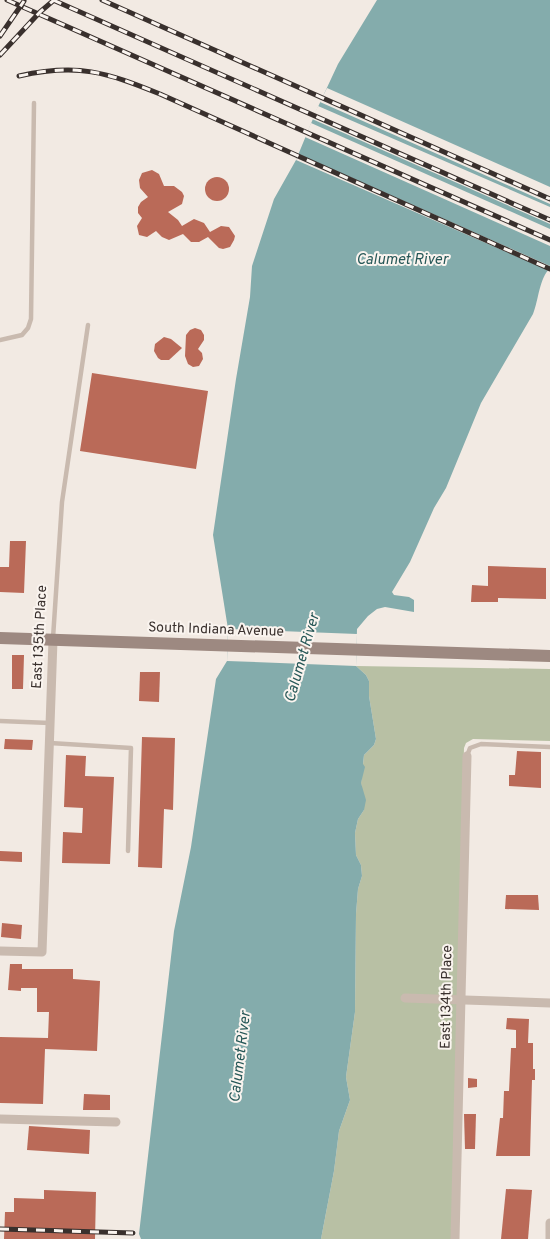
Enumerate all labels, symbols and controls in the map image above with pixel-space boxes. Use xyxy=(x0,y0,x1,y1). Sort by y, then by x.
water label: Calumet River xyxy=(356,251,449,270)
street label: East 135th Place xyxy=(29,585,51,689)
water label: Calumet River xyxy=(281,610,325,705)
street label: South Indiana Avenue xyxy=(148,619,284,641)
street label: East 134th Place xyxy=(438,945,456,1049)
water label: Calumet River xyxy=(226,1009,256,1104)

